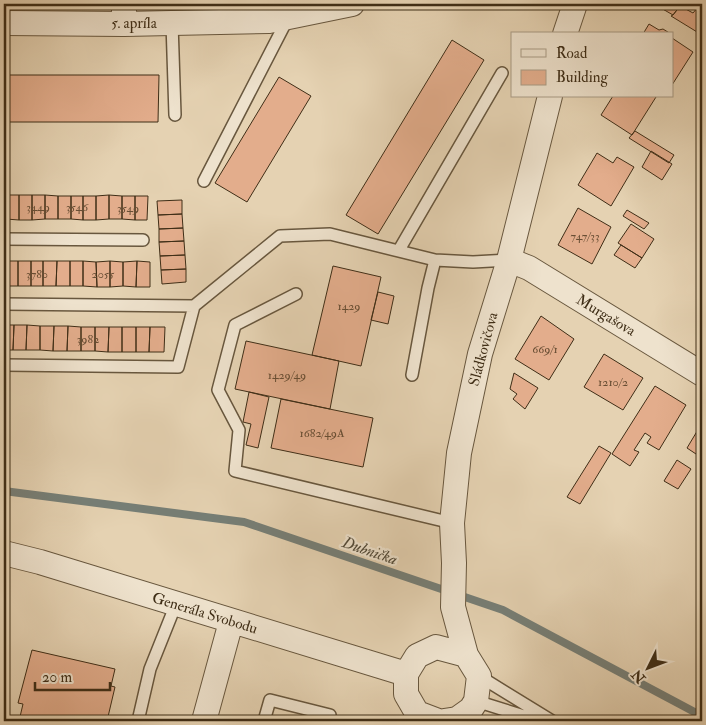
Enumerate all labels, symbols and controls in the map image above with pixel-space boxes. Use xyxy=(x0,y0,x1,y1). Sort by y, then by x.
street label: 5. apríla xyxy=(111,14,158,34)
legend xyxy=(511,32,674,98)
text: Road xyxy=(556,44,588,63)
text: Building xyxy=(556,68,608,87)
house number: 3449 xyxy=(26,200,50,215)
house number: 3546 xyxy=(66,200,89,215)
house number: 3549 xyxy=(117,201,139,216)
house number: 747/33 xyxy=(570,229,600,244)
house number: 3780 xyxy=(26,267,48,282)
house number: 2055 xyxy=(92,267,115,282)
street label: Murgašova xyxy=(573,290,640,341)
house number: 1429 xyxy=(338,299,360,314)
street label: Sládkovičova xyxy=(464,309,503,388)
house number: 3982 xyxy=(77,332,99,347)
house number: 669/1 xyxy=(532,342,558,357)
house number: 1429/49 xyxy=(268,368,306,383)
house number: 1210/2 xyxy=(598,375,628,390)
house number: 1682/49A xyxy=(299,426,345,441)
water label: Dubnička xyxy=(339,532,400,570)
street label: Generála Svobodu xyxy=(150,588,260,639)
north arrow xyxy=(624,642,674,692)
scale bar xyxy=(35,660,110,692)
text: N xyxy=(628,666,650,687)
text: 20 m xyxy=(42,668,72,687)

